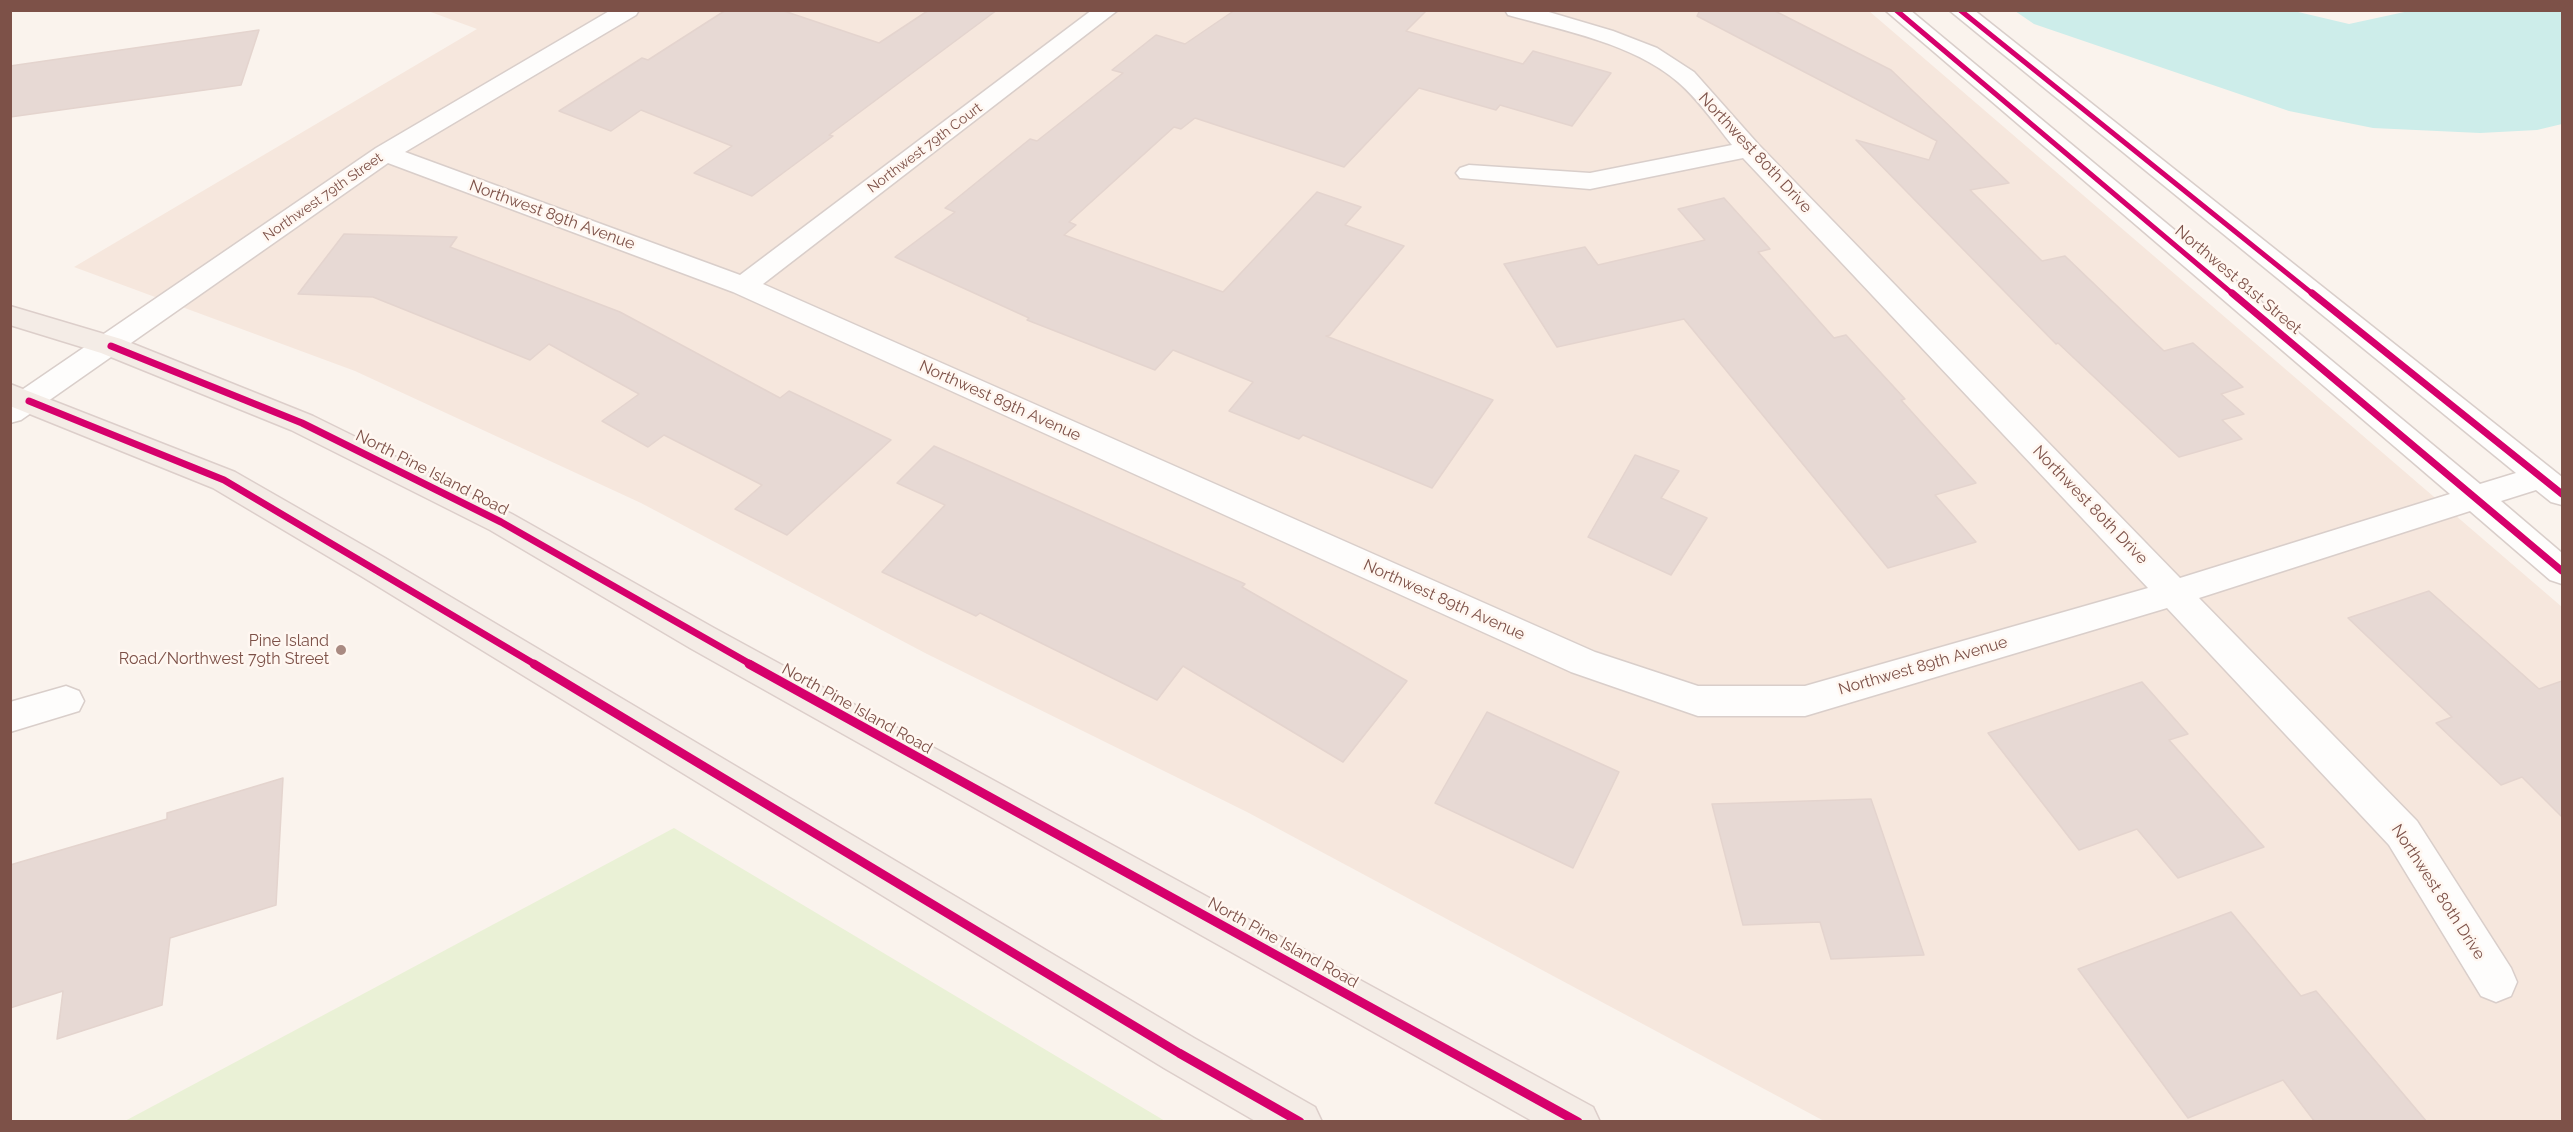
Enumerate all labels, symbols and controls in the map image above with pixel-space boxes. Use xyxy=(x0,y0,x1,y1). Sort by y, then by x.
street label: Northwest 80th Drive xyxy=(1694,89,1816,217)
street label: Northwest 79th Court xyxy=(864,99,986,197)
street label: Northwest 79th Street xyxy=(260,149,386,245)
street label: Northwest 89th Avenue xyxy=(467,176,637,254)
street label: Northwest 81st Street xyxy=(2171,222,2305,338)
street label: Northwest 89th Avenue xyxy=(916,357,1084,445)
street label: North Pine Island Road xyxy=(352,426,512,520)
street label: Northwest 80th Drive xyxy=(2028,442,2152,568)
street label: Northwest 89th Avenue xyxy=(1360,556,1528,644)
place label: Pine Island Road/Northwest 79th Street xyxy=(119,631,329,669)
street label: Northwest 89th Avenue xyxy=(1836,633,2010,699)
marker: Pine Island Road/Northwest 79th Street xyxy=(334,643,348,657)
street label: North Pine Island Road xyxy=(779,660,935,758)
street label: Northwest 80th Drive xyxy=(2387,821,2489,963)
street label: North Pine Island Road xyxy=(1205,894,1361,992)

